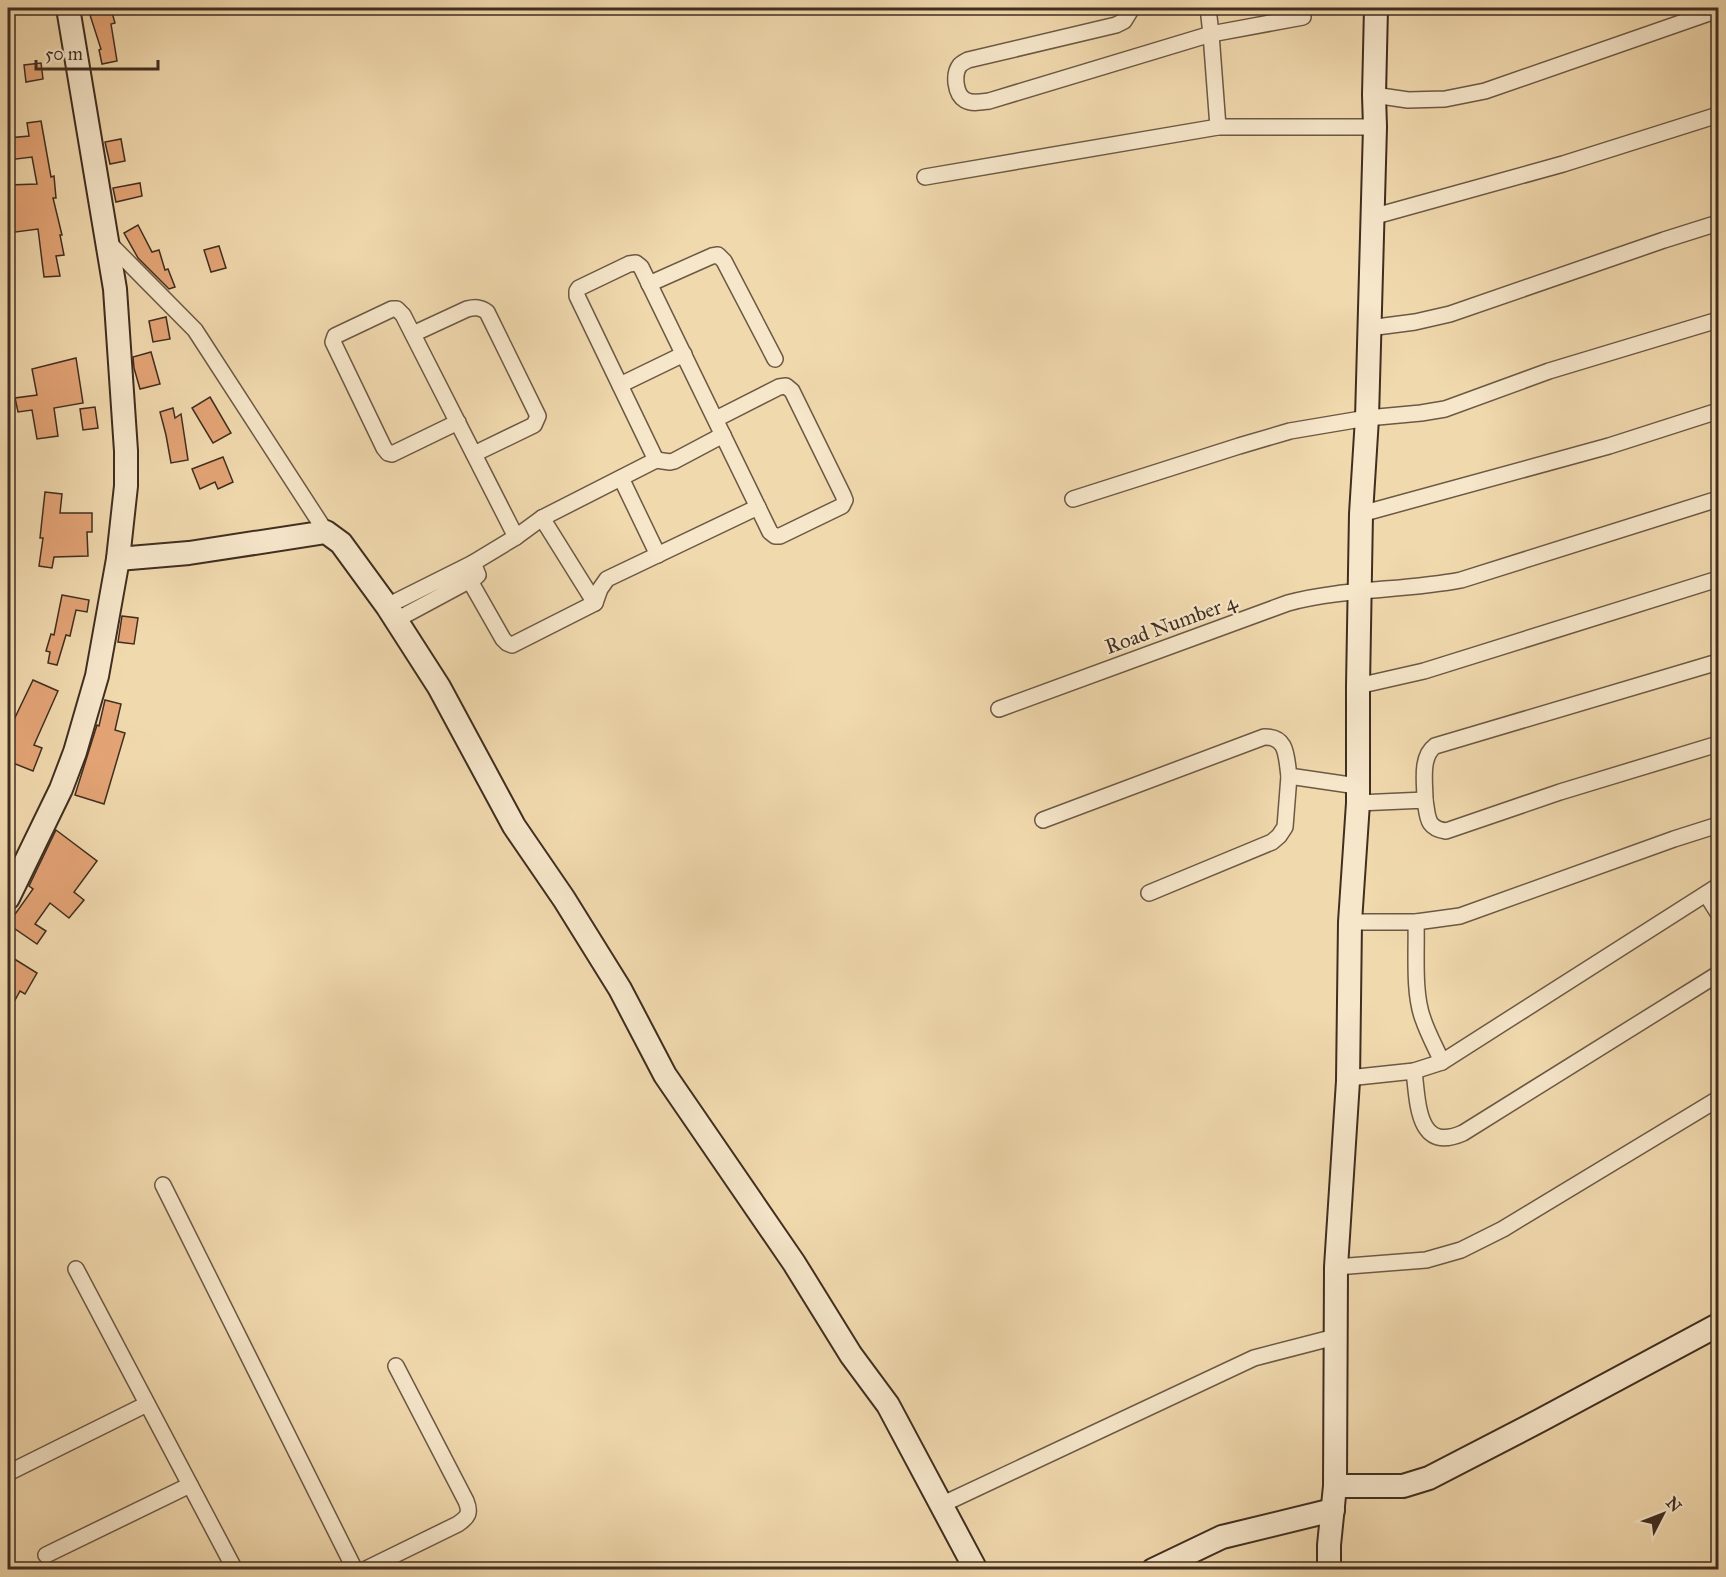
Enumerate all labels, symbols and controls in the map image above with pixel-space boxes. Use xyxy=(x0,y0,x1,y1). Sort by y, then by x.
scale bar xyxy=(36,33,158,71)
text: 50 m xyxy=(45,43,83,65)
street label: Road Number 4 xyxy=(1101,588,1242,660)
north arrow xyxy=(1633,1484,1693,1544)
text: N xyxy=(1662,1493,1686,1516)

